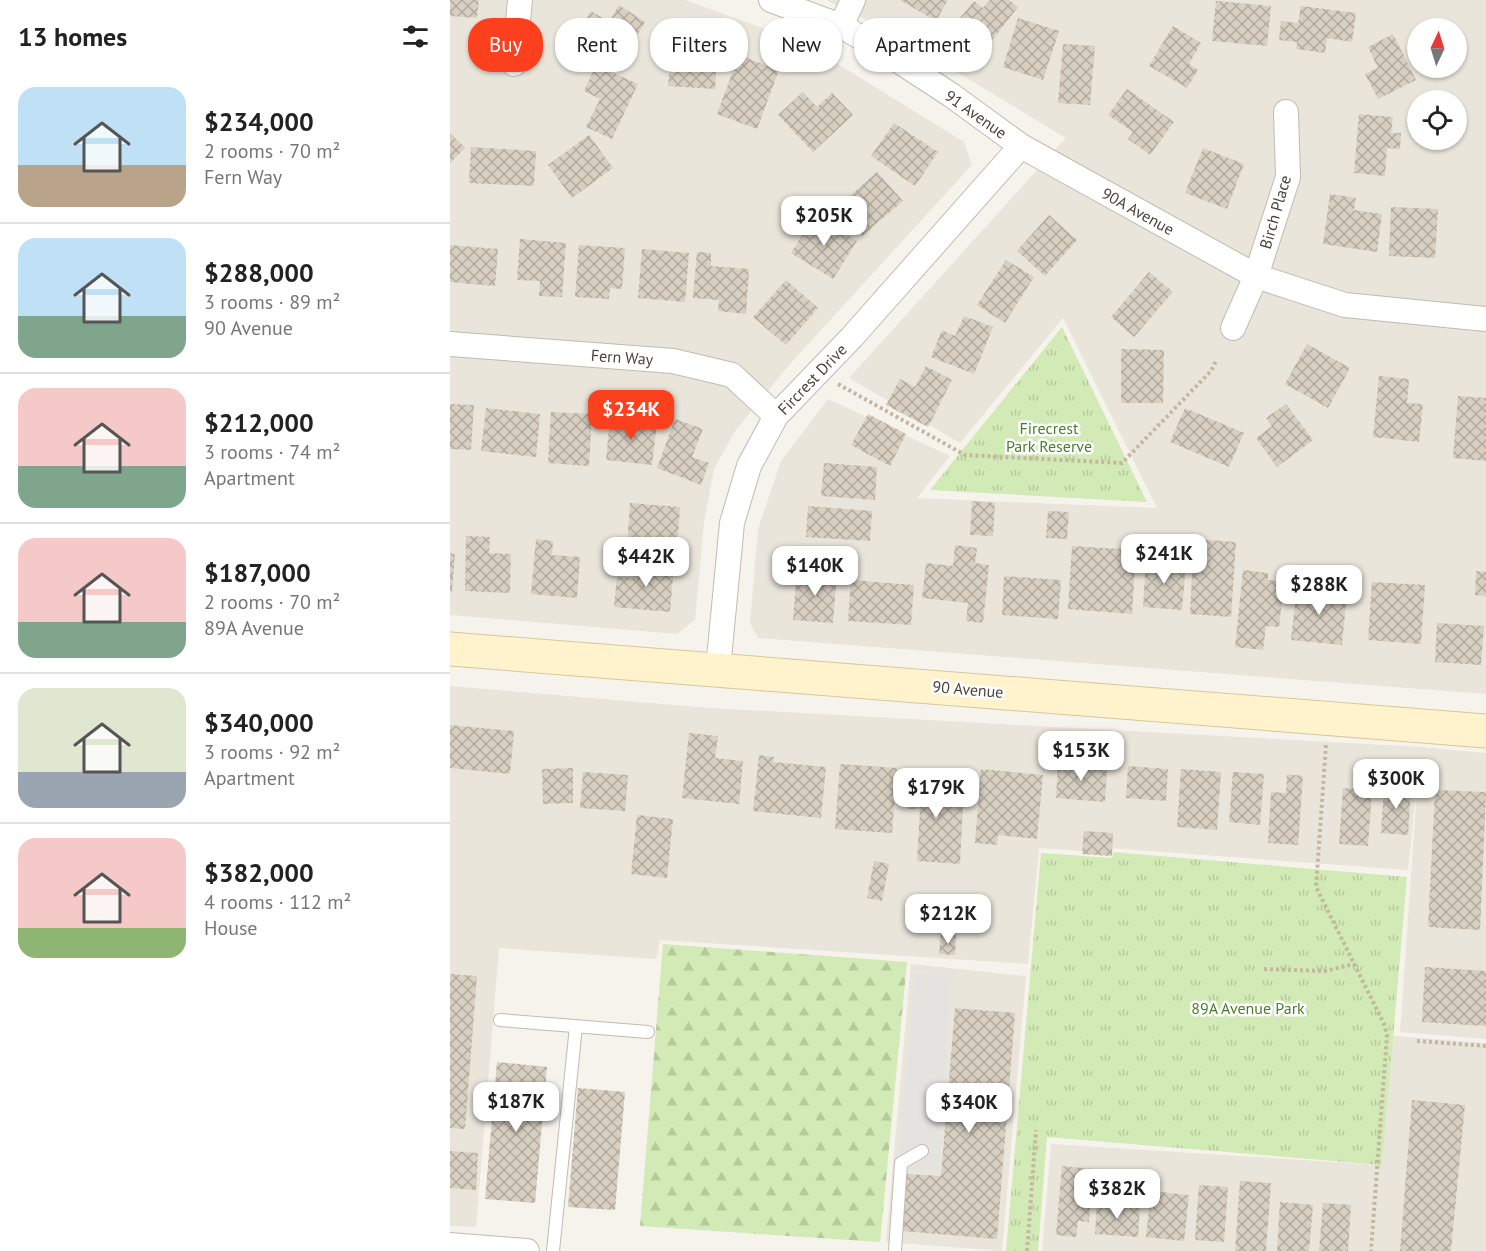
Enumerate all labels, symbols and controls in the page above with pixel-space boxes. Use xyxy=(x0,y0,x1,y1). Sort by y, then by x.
chip: Buy xyxy=(468,18,543,72)
chip: Rent xyxy=(555,18,638,72)
chip: Filters xyxy=(650,18,748,72)
chip: New xyxy=(760,18,842,72)
chip: Apartment xyxy=(854,18,992,72)
north arrow xyxy=(1407,18,1467,78)
map controls xyxy=(1407,18,1467,150)
text: 13 homes xyxy=(18,20,127,53)
icon: filters xyxy=(399,20,432,53)
street label: 91 Avenue xyxy=(941,85,1011,143)
button: locate xyxy=(1407,90,1467,150)
text: $234,000 xyxy=(204,105,314,138)
icon: home xyxy=(66,111,138,183)
text: 2 rooms · 70 m² xyxy=(204,138,340,164)
text: Fern Way xyxy=(204,164,282,190)
street label: Birch Place xyxy=(1255,173,1295,251)
street label: 90A Avenue xyxy=(1098,183,1178,239)
pin: $205K xyxy=(782,196,866,247)
text: $205K xyxy=(795,202,853,228)
text: $288,000 xyxy=(204,256,314,289)
icon: home xyxy=(66,262,138,334)
text: 3 rooms · 89 m² xyxy=(204,289,340,315)
text: 90 Avenue xyxy=(204,315,293,341)
street label: Fircrest Drive xyxy=(773,339,851,419)
street label: Fern Way xyxy=(590,345,654,369)
pin: $234K xyxy=(589,390,673,441)
text: $234K xyxy=(602,396,660,422)
text: $212,000 xyxy=(204,406,314,439)
icon: home xyxy=(66,412,138,484)
park label: Firecrest Park Reserve xyxy=(1006,418,1092,456)
text: 3 rooms · 74 m² xyxy=(204,439,340,465)
text: Apartment xyxy=(204,465,295,491)
pin: $241K xyxy=(1122,534,1206,585)
pin: $442K xyxy=(604,537,688,588)
text: $241K xyxy=(1135,540,1193,566)
text: $442K xyxy=(617,543,675,569)
pin: $140K xyxy=(773,546,857,597)
text: $140K xyxy=(786,552,844,578)
text: $187,000 xyxy=(204,556,311,589)
icon: home xyxy=(66,562,138,634)
pin: $288K xyxy=(1277,565,1361,616)
text: $288K xyxy=(1290,571,1348,597)
text: 2 rooms · 70 m² xyxy=(204,589,340,615)
text: 89A Avenue xyxy=(204,615,304,641)
street label: 90 Avenue xyxy=(932,676,1004,702)
text: $340,000 xyxy=(204,706,314,739)
icon: home xyxy=(66,712,138,784)
pin: $153K xyxy=(1039,731,1123,782)
text: $153K xyxy=(1052,737,1110,763)
text: 3 rooms · 92 m² xyxy=(204,739,340,765)
pin: $300K xyxy=(1354,759,1438,810)
text: Apartment xyxy=(204,765,295,791)
text: $300K xyxy=(1367,765,1425,791)
pin: $179K xyxy=(894,768,978,819)
text: $179K xyxy=(907,774,965,800)
text: $382,000 xyxy=(204,856,314,889)
icon: home xyxy=(66,862,138,934)
text: 4 rooms · 112 m² xyxy=(204,889,351,915)
pin: $212K xyxy=(906,894,990,945)
text: $212K xyxy=(919,900,977,926)
text: House xyxy=(204,915,258,941)
park label: 89A Avenue Park xyxy=(1191,998,1305,1018)
pin: $187K xyxy=(474,1082,558,1133)
pin: $340K xyxy=(927,1083,1011,1134)
text: $187K xyxy=(487,1088,545,1114)
text: $340K xyxy=(940,1089,998,1115)
pin: $382K xyxy=(1075,1169,1159,1220)
text: $382K xyxy=(1088,1175,1146,1201)

